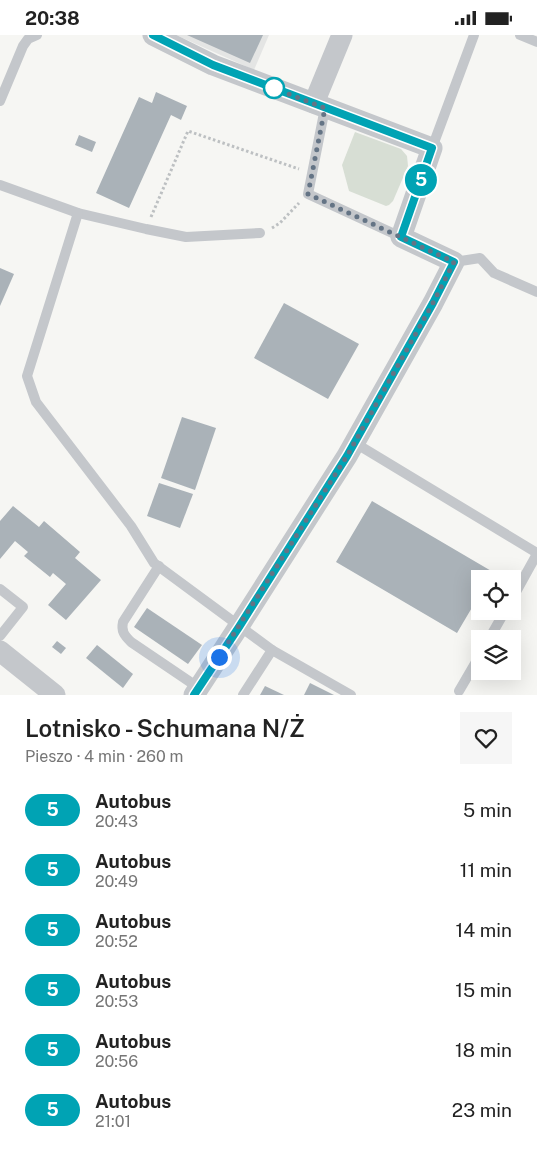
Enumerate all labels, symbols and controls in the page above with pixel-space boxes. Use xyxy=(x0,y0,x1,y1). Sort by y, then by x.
text: 20:38 xyxy=(25,7,80,29)
unlabelled marker xyxy=(263,77,285,99)
line badge: 5 xyxy=(405,164,437,196)
text: 5 xyxy=(415,169,427,190)
map controls xyxy=(471,570,521,680)
button: locate xyxy=(471,570,521,620)
button: layers xyxy=(471,630,521,680)
your location xyxy=(207,645,232,670)
button: heart xyxy=(460,712,512,764)
text: Lotnisko - Schumana N/Ż xyxy=(25,714,305,742)
text: Pieszo · 4 min · 260 m xyxy=(25,747,183,766)
text: Autobus xyxy=(95,790,171,812)
text: 5 xyxy=(46,799,59,820)
text: 5 min xyxy=(463,799,512,821)
text: 20:43 xyxy=(95,812,138,831)
text: Autobus xyxy=(95,850,171,872)
text: 5 xyxy=(46,859,59,880)
text: 11 min xyxy=(460,859,512,881)
text: 20:49 xyxy=(95,872,138,891)
text: Autobus xyxy=(95,910,171,932)
text: 5 xyxy=(46,919,59,940)
text: 14 min xyxy=(455,919,512,941)
text: 20:52 xyxy=(95,932,138,951)
text: Autobus xyxy=(95,970,171,992)
text: 5 xyxy=(46,979,59,1000)
text: 15 min xyxy=(455,979,512,1001)
text: 20:53 xyxy=(95,992,138,1011)
text: Autobus xyxy=(95,1030,171,1052)
text: 5 xyxy=(46,1039,59,1060)
text: 18 min xyxy=(455,1039,512,1061)
text: 20:56 xyxy=(95,1052,138,1071)
text: Autobus xyxy=(95,1090,171,1112)
text: 5 xyxy=(46,1099,59,1120)
text: 23 min xyxy=(452,1099,512,1121)
text: 21:01 xyxy=(95,1112,131,1131)

